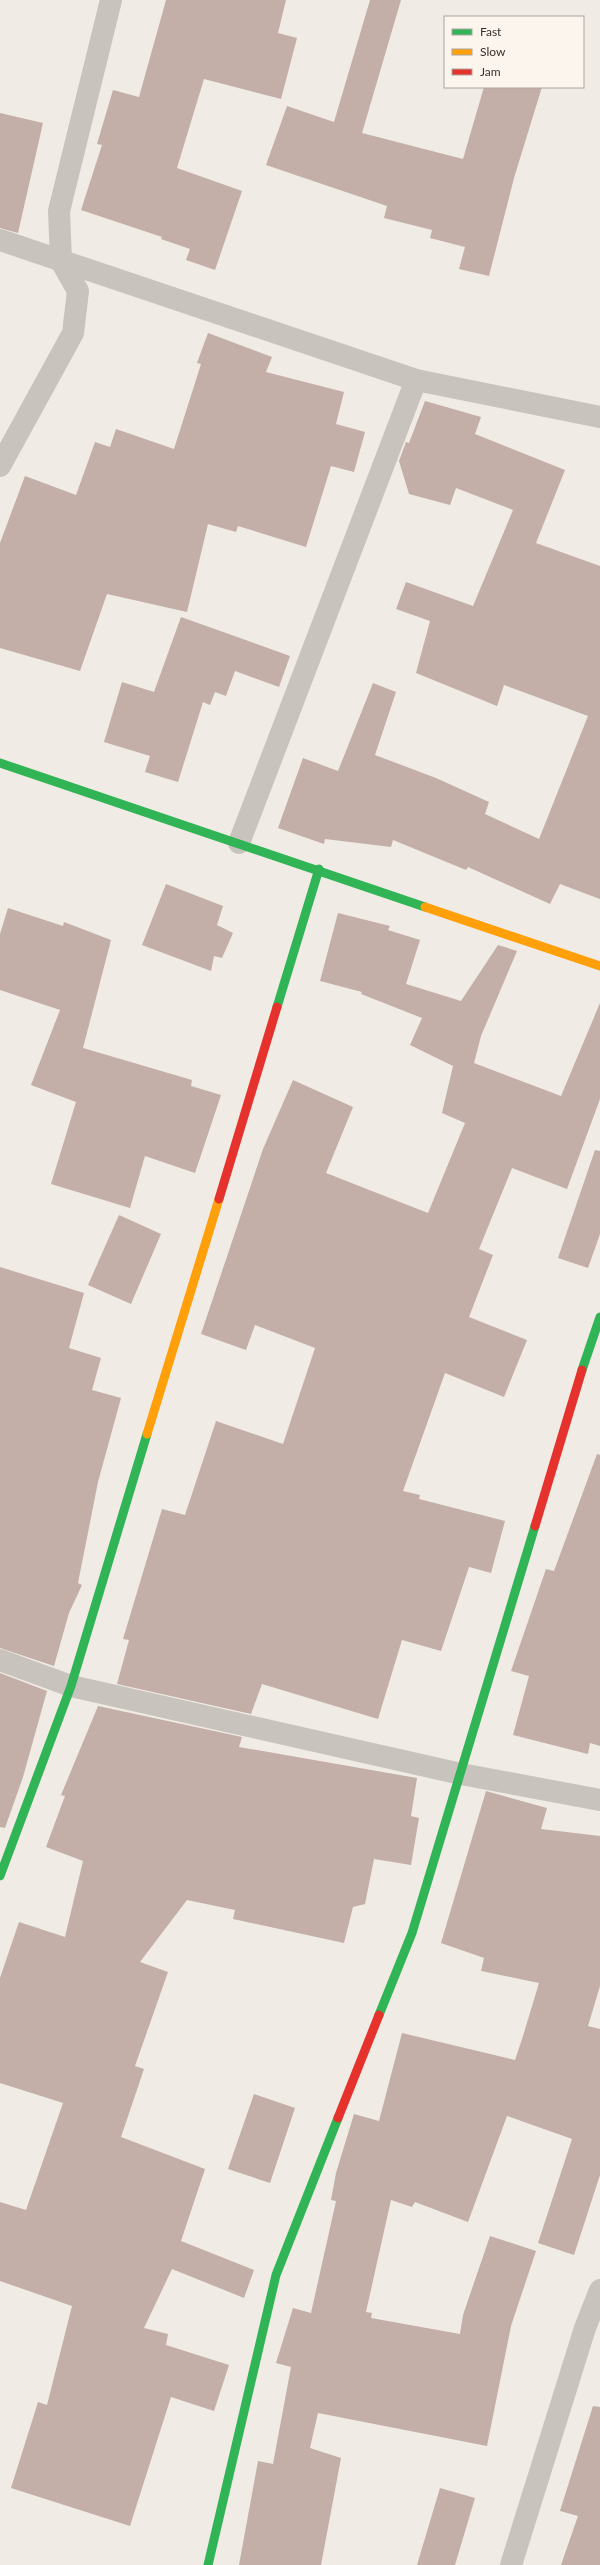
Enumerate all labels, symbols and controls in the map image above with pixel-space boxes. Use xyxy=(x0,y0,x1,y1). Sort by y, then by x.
legend xyxy=(444,16,584,88)
text: Fast xyxy=(480,24,502,39)
text: Slow xyxy=(480,44,506,59)
text: Jam xyxy=(480,64,501,79)

